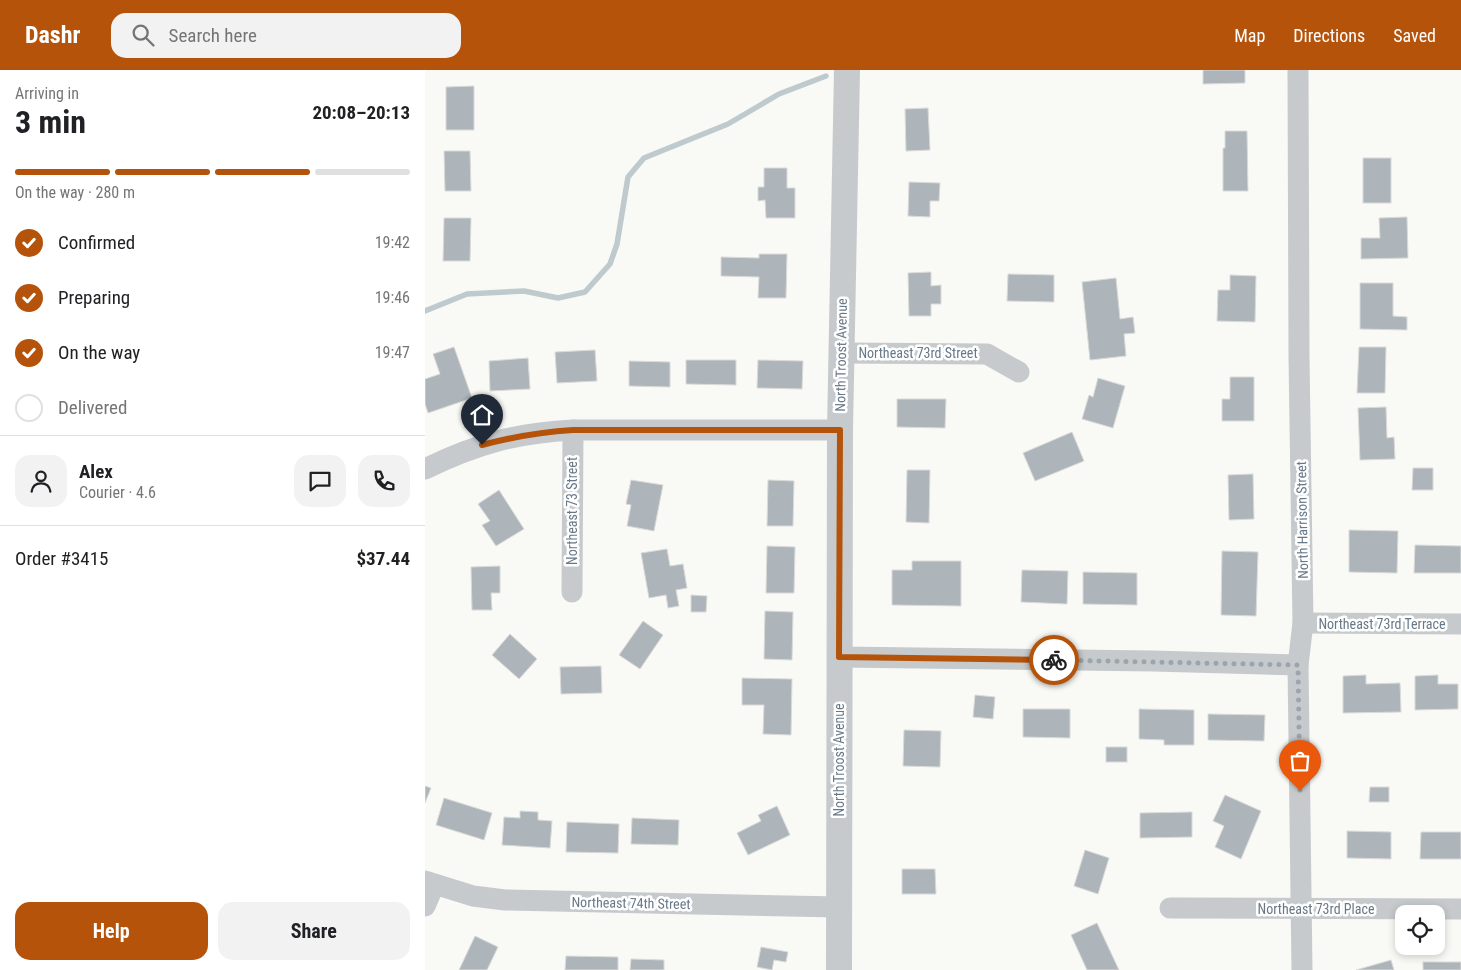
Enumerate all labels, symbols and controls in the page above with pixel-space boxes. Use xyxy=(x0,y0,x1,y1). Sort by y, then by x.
search box xyxy=(111,13,461,58)
text: Dashr xyxy=(25,21,81,49)
icon: search xyxy=(129,21,157,49)
text: Search here xyxy=(169,24,257,47)
text: Map xyxy=(1234,25,1265,46)
text: Directions xyxy=(1293,25,1365,46)
text: Saved xyxy=(1393,25,1436,46)
text: Arriving in xyxy=(15,84,79,103)
text: 20:08–20:13 xyxy=(312,101,410,124)
text: 3 min xyxy=(15,103,86,141)
text: On the way · 280 m xyxy=(15,183,135,202)
icon: check xyxy=(15,229,43,257)
text: Confirmed xyxy=(58,231,135,254)
text: 19:42 xyxy=(375,233,410,252)
icon: check xyxy=(15,284,43,312)
text: Preparing xyxy=(58,286,130,309)
text: 19:46 xyxy=(375,288,410,307)
street label: North Troost Avenue xyxy=(832,298,850,412)
icon: check xyxy=(15,339,43,367)
text: On the way xyxy=(58,341,140,364)
text: 19:47 xyxy=(375,343,410,362)
street label: Northeast 73rd Street xyxy=(858,345,978,361)
pin xyxy=(461,394,503,445)
text: Delivered xyxy=(58,396,127,419)
icon: home xyxy=(468,401,496,429)
button: person xyxy=(15,455,67,507)
button: chat xyxy=(294,455,346,507)
button: phone xyxy=(358,455,410,507)
street label: Northeast 73 Street xyxy=(564,457,580,565)
text: Alex xyxy=(79,460,113,483)
street label: North Harrison Street xyxy=(1293,461,1311,579)
text: Courier · 4.6 xyxy=(79,483,156,502)
text: Order #3415 xyxy=(15,547,108,570)
text: $37.44 xyxy=(356,547,410,570)
street label: Northeast 73rd Terrace xyxy=(1318,616,1446,632)
courier xyxy=(1029,635,1079,685)
icon: bike xyxy=(1040,646,1068,674)
street label: North Troost Avenue xyxy=(831,703,847,817)
pin xyxy=(1279,740,1321,791)
icon: bag xyxy=(1286,747,1314,775)
street label: Northeast 74th Street xyxy=(571,894,691,912)
street label: Northeast 73rd Place xyxy=(1257,901,1375,917)
button: Help xyxy=(15,902,208,960)
button: Share xyxy=(218,902,410,960)
map controls xyxy=(1395,905,1445,955)
button: locate xyxy=(1395,905,1445,955)

